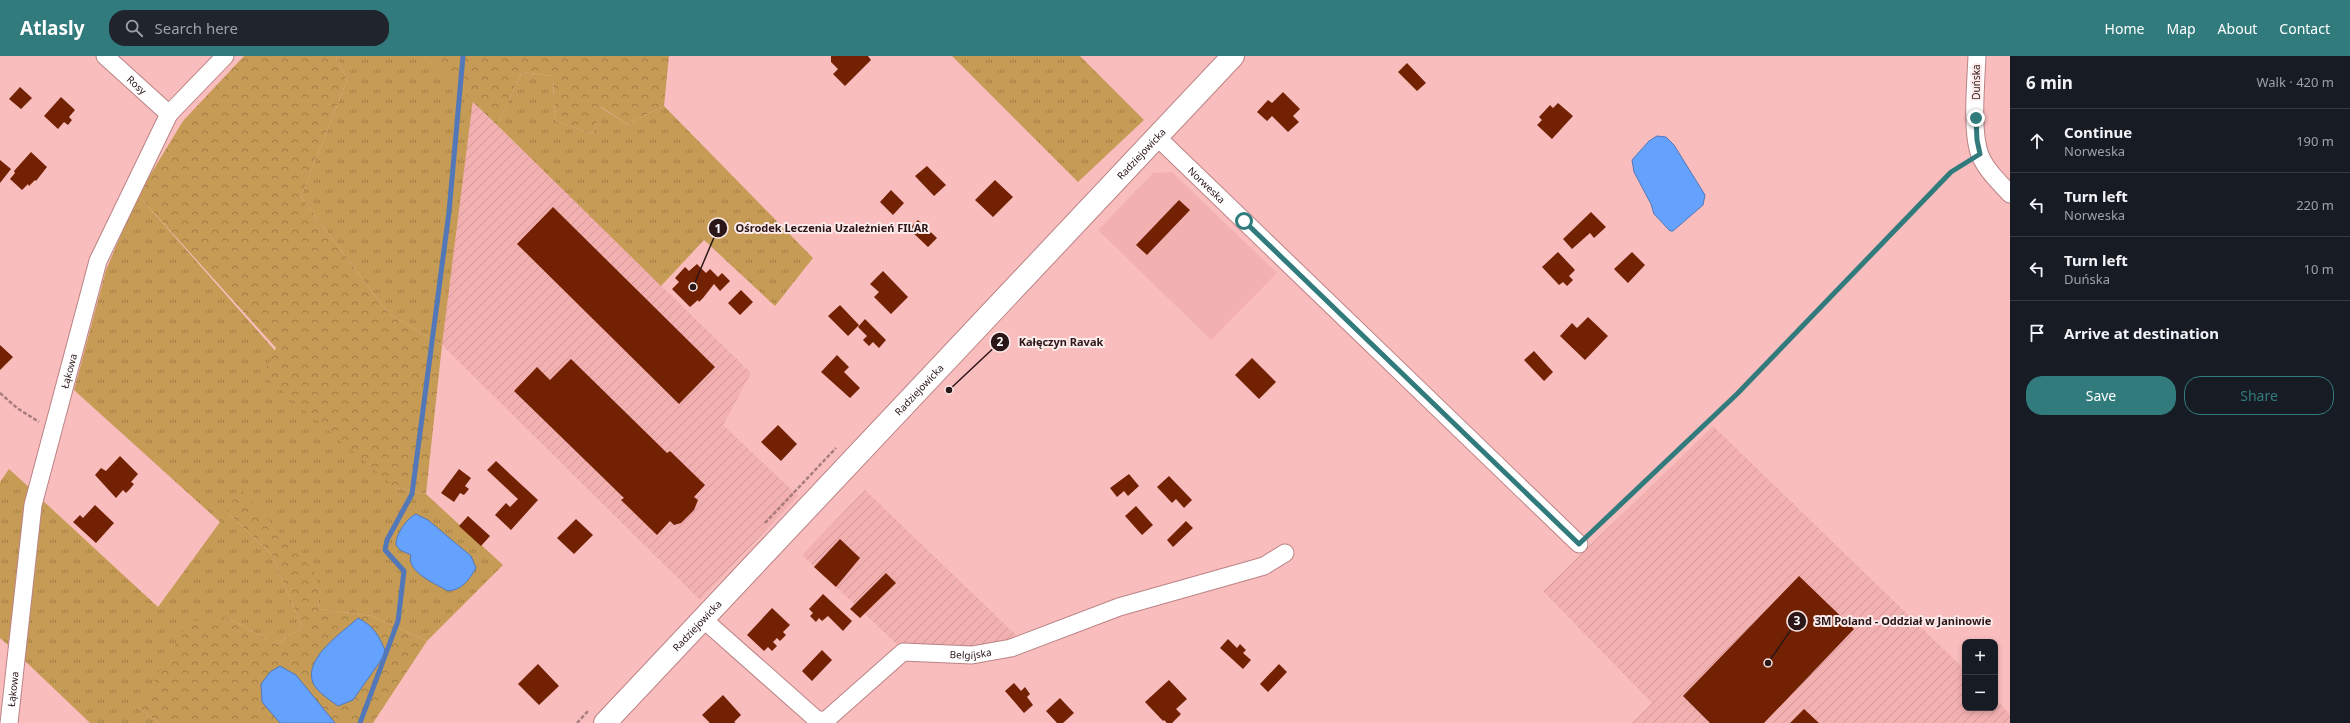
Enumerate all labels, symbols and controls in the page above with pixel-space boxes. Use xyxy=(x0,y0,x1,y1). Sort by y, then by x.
search box xyxy=(109,10,389,46)
text: Atlasly xyxy=(20,15,85,41)
icon: search xyxy=(123,17,145,39)
text: Search here xyxy=(155,18,238,38)
text: Home xyxy=(2105,19,2144,38)
text: Map xyxy=(2166,19,2196,38)
text: About xyxy=(2218,19,2257,38)
text: Contact xyxy=(2279,19,2330,38)
street label: Duńska xyxy=(1969,64,1983,100)
text: 6 min xyxy=(2026,71,2073,94)
street label: Rosy xyxy=(124,72,150,98)
text: Walk · 420 m xyxy=(2256,73,2334,91)
route end xyxy=(1967,109,1985,127)
text: Continue xyxy=(2064,122,2132,142)
street label: Radziejowicka xyxy=(1113,125,1169,182)
icon: ahead xyxy=(2026,130,2048,152)
text: 190 m xyxy=(2296,132,2334,150)
text: Norweska xyxy=(2064,142,2125,160)
street label: Norweska xyxy=(1185,164,1228,206)
text: Turn left xyxy=(2064,186,2128,206)
icon: left xyxy=(2026,194,2048,216)
text: 220 m xyxy=(2296,196,2334,214)
text: Norweska xyxy=(2064,206,2125,224)
route start xyxy=(1235,212,1253,230)
callout: Ośrodek Leczenia Uzależnień FILAR xyxy=(708,217,937,240)
text: 1 xyxy=(715,220,721,237)
text: Ośrodek Leczenia Uzależnień FILAR xyxy=(735,220,929,235)
text: Turn left xyxy=(2064,250,2128,270)
icon: left xyxy=(2026,258,2048,280)
text: 10 m xyxy=(2304,260,2334,278)
text: Duńska xyxy=(2064,270,2110,288)
icon: arrive xyxy=(2026,322,2048,344)
text: Arrive at destination xyxy=(2064,323,2219,343)
callout: Kałęczyn Ravak xyxy=(990,331,1111,354)
text: 2 xyxy=(997,333,1004,350)
text: Kałęczyn Ravak xyxy=(1019,334,1103,349)
street label: Łąkowa xyxy=(57,352,80,390)
street label: Radziejowicka xyxy=(891,361,947,418)
button: Save xyxy=(2026,376,2176,415)
button: Share xyxy=(2184,376,2334,415)
street label: Radziejowicka xyxy=(669,597,724,654)
callout: 3M Poland - Oddział w Janinowie xyxy=(1787,609,1999,632)
text: 3 xyxy=(1794,612,1801,629)
text: 3M Poland - Oddział w Janinowie xyxy=(1815,613,1992,628)
map controls xyxy=(1962,639,1998,711)
button: + xyxy=(1962,639,1998,675)
street label: Belgijska xyxy=(949,645,993,662)
street label: Łąkowa xyxy=(4,671,22,708)
button: − xyxy=(1962,675,1998,711)

